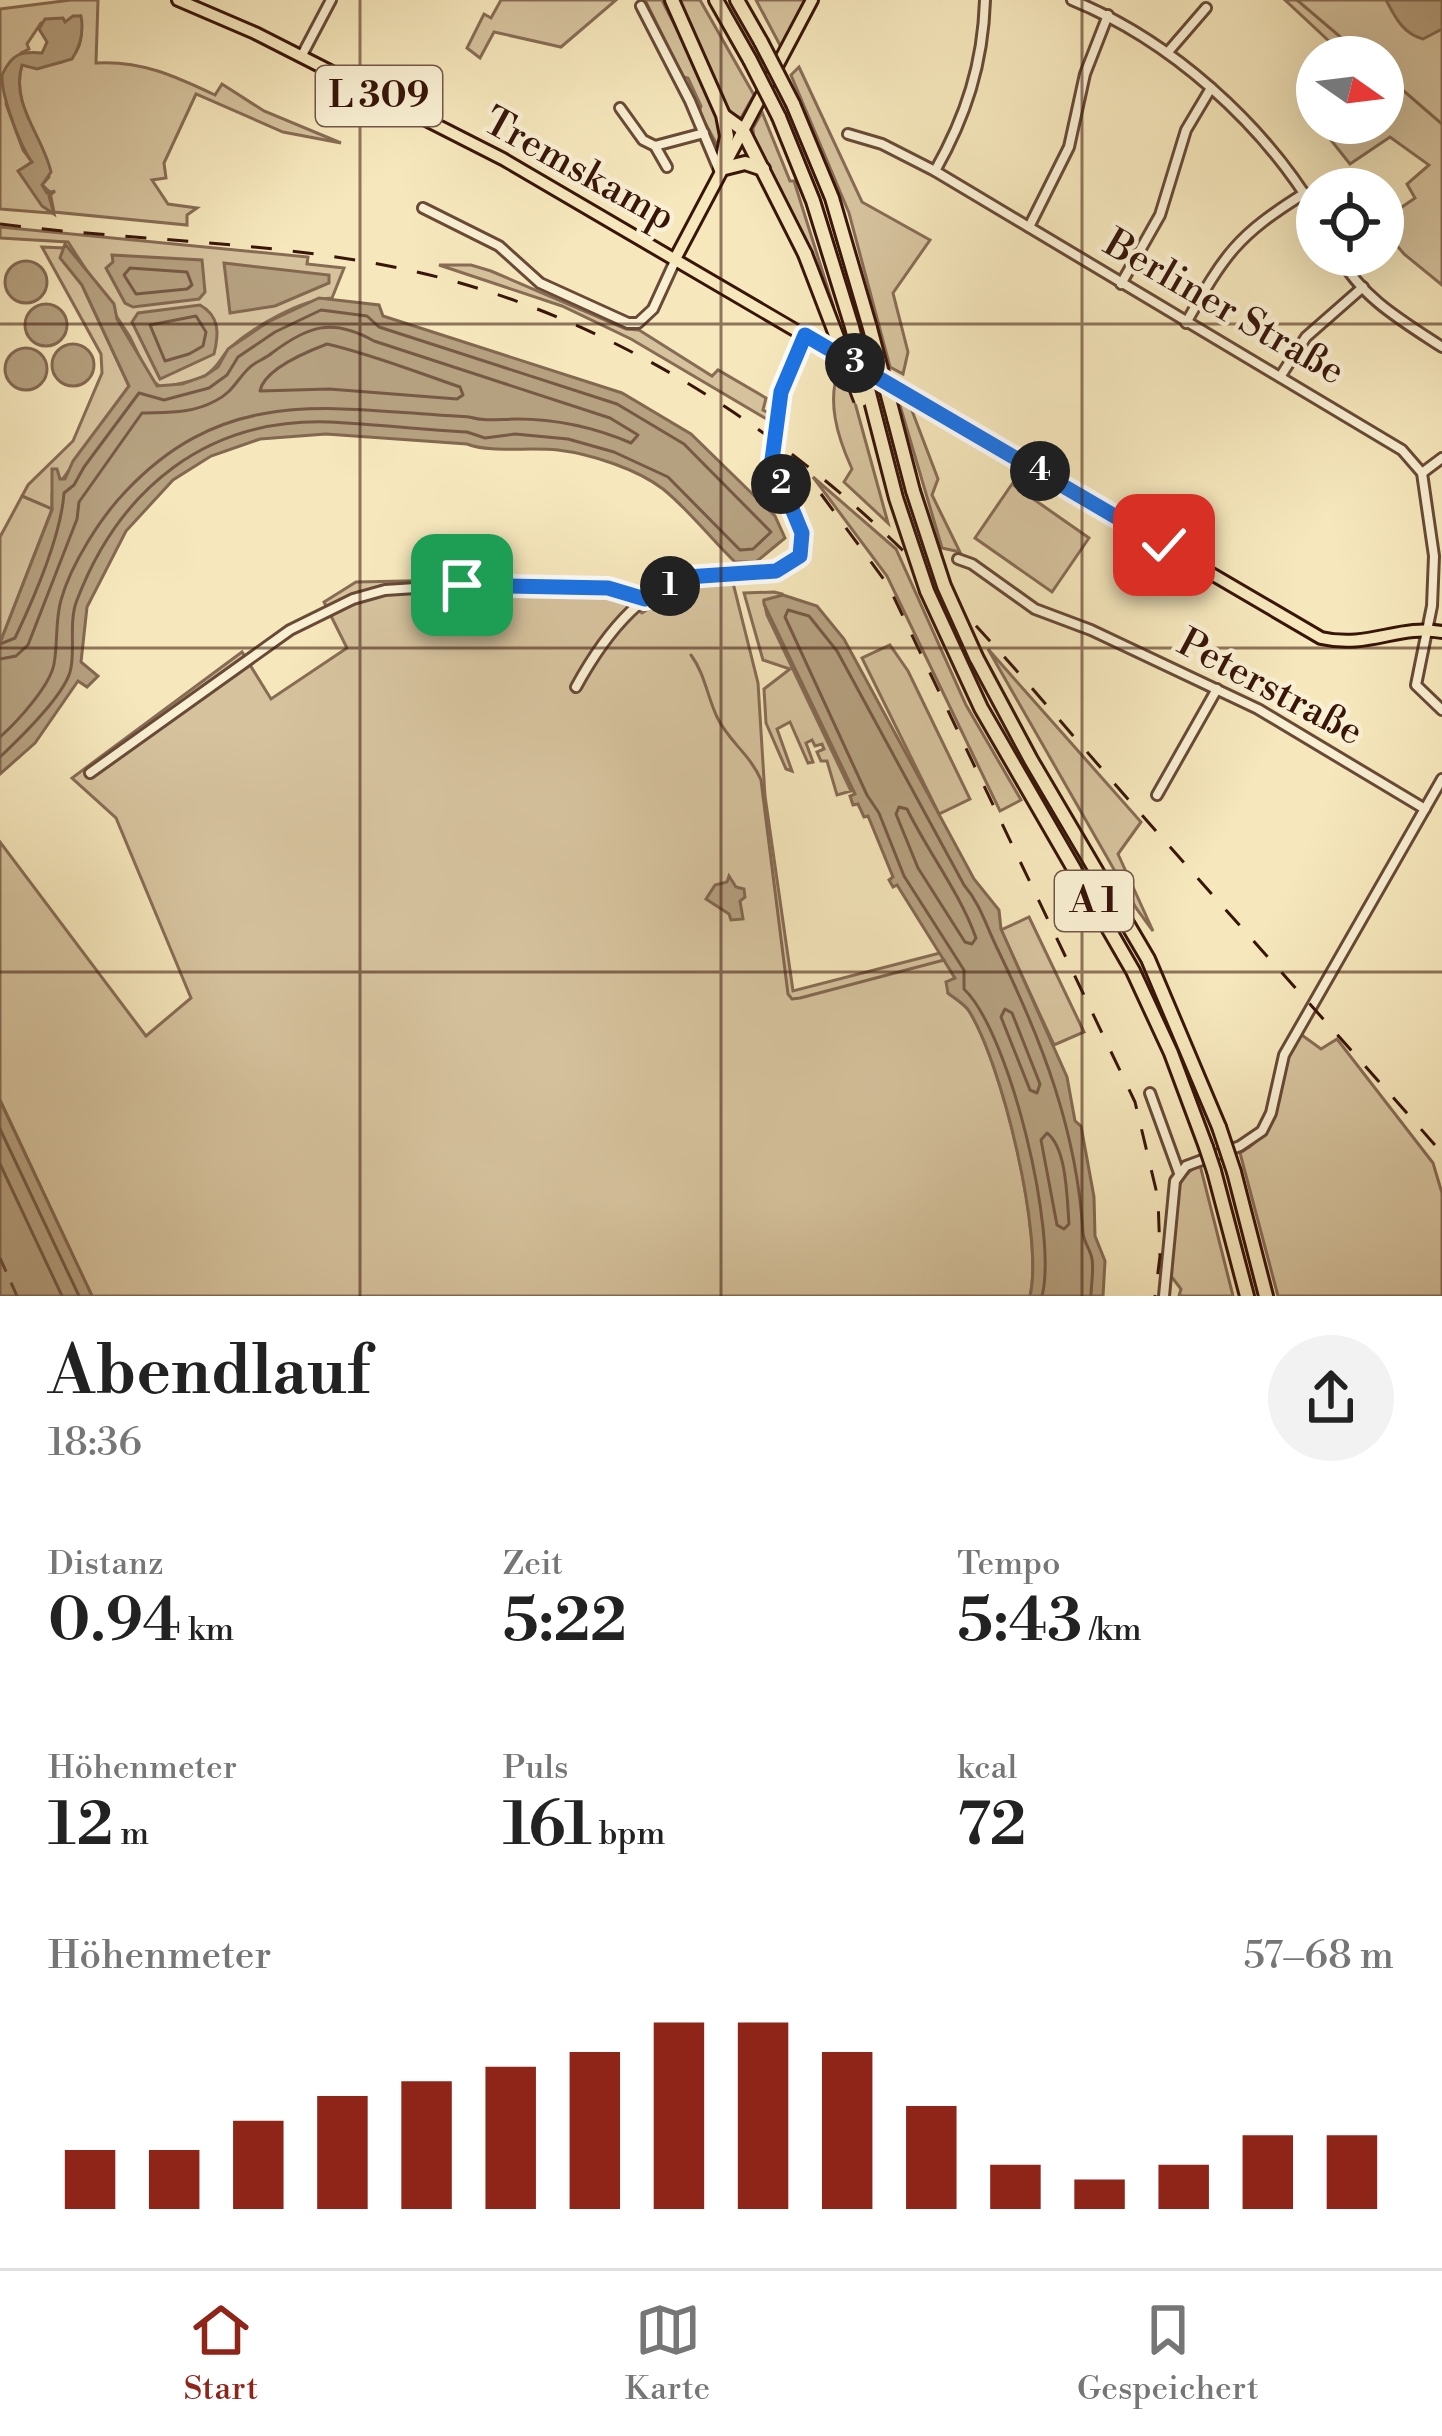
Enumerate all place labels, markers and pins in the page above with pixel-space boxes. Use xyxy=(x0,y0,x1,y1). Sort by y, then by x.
pin: 3 xyxy=(825,333,885,393)
pin: 4 xyxy=(1010,441,1070,501)
pin: 2 xyxy=(751,454,811,514)
pin xyxy=(1113,494,1215,596)
pin xyxy=(411,534,513,636)
pin: 1 xyxy=(640,556,700,616)

